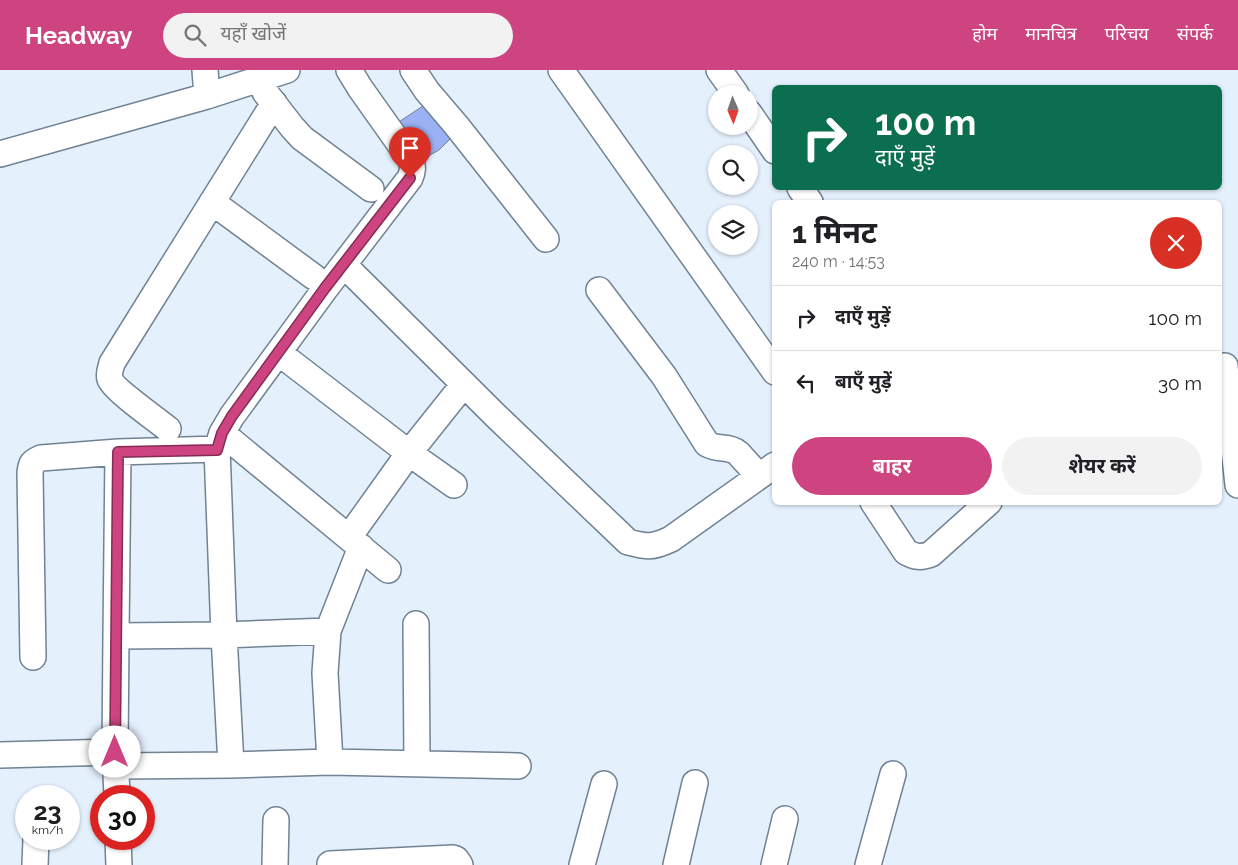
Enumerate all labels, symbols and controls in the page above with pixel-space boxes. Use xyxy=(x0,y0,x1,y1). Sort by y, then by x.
search box xyxy=(163,13,513,58)
text: Headway xyxy=(25,21,133,50)
icon: search xyxy=(181,21,209,49)
text: यहाँ खोजें xyxy=(221,22,286,44)
text: होम xyxy=(972,23,997,44)
text: मानचित्र xyxy=(1025,23,1077,44)
text: परिचय xyxy=(1105,23,1149,44)
text: संपर्क xyxy=(1177,23,1213,44)
north arrow xyxy=(708,85,758,135)
map controls xyxy=(708,85,758,255)
text: 100 m xyxy=(875,102,976,143)
icon: right xyxy=(792,105,857,170)
pin xyxy=(389,127,431,178)
icon: arrive xyxy=(396,134,424,162)
text: दाएँ मुड़ें xyxy=(875,144,935,170)
button: search xyxy=(708,145,758,195)
button: layers xyxy=(708,205,758,255)
text: 1 मिनट xyxy=(792,215,877,250)
button: close xyxy=(1150,217,1202,269)
text: 240 m · 14:53 xyxy=(792,252,885,271)
icon: right xyxy=(792,304,820,332)
text: दाएँ मुड़ें xyxy=(835,305,891,327)
text: 100 m xyxy=(1148,307,1202,329)
icon: left xyxy=(792,369,820,397)
text: बाएँ मुड़ें xyxy=(835,370,892,392)
text: 30 m xyxy=(1158,372,1202,394)
button: बाहर xyxy=(792,437,992,495)
button: शेयर करें xyxy=(1002,437,1202,495)
position arrow xyxy=(88,725,140,777)
speed limit sign: 30 xyxy=(90,785,155,850)
text: 23 xyxy=(33,796,62,826)
text: km/h xyxy=(32,823,63,837)

